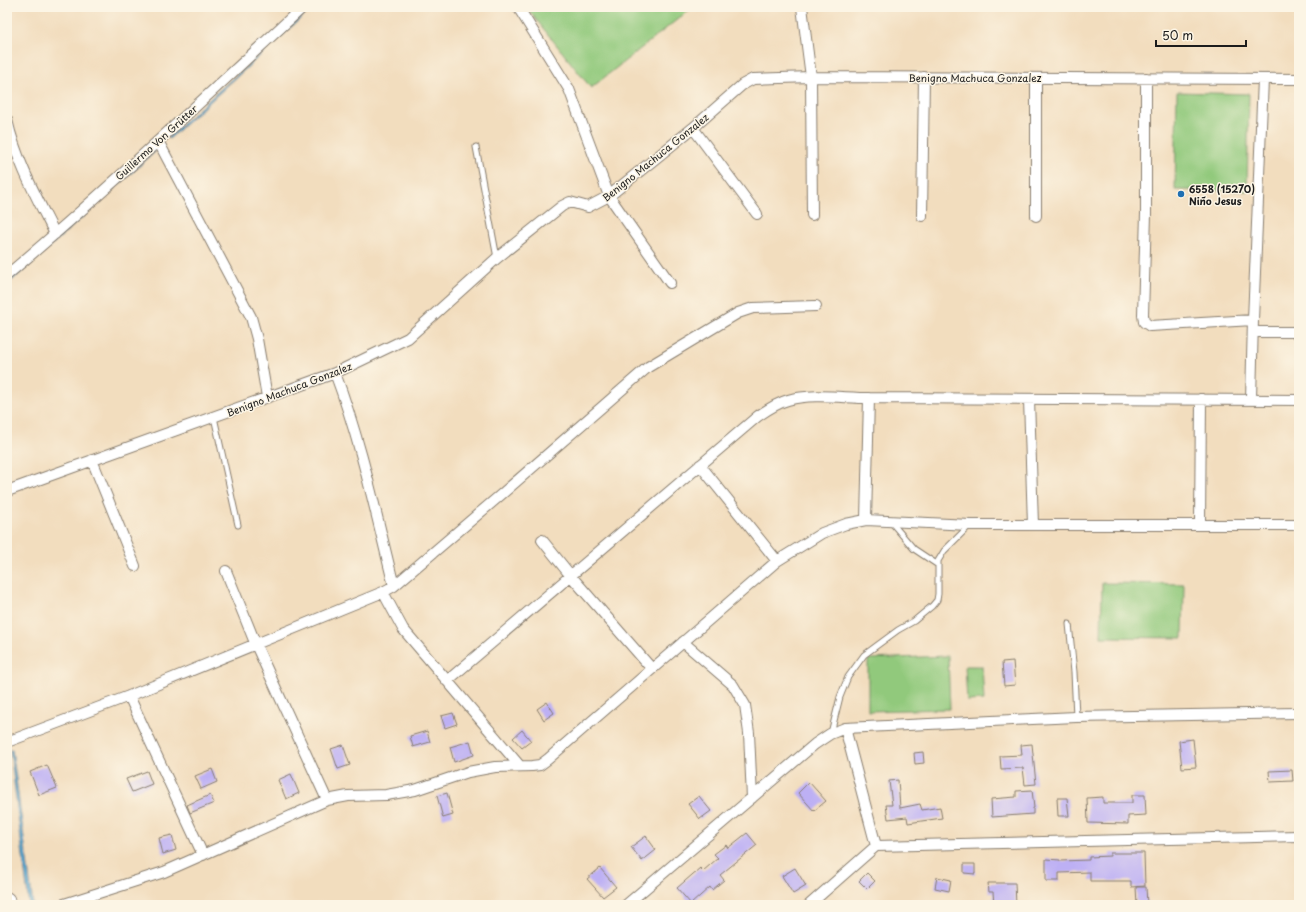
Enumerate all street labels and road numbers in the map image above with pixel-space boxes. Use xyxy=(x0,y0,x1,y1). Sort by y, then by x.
street label: Benigno Machuca Gonzalez xyxy=(909,70,1042,85)
street label: Guillermo Von Grütter xyxy=(111,101,201,183)
street label: Benigno Machuca Gonzalez xyxy=(599,109,712,205)
street label: Benigno Machuca Gonzalez xyxy=(224,358,354,420)

